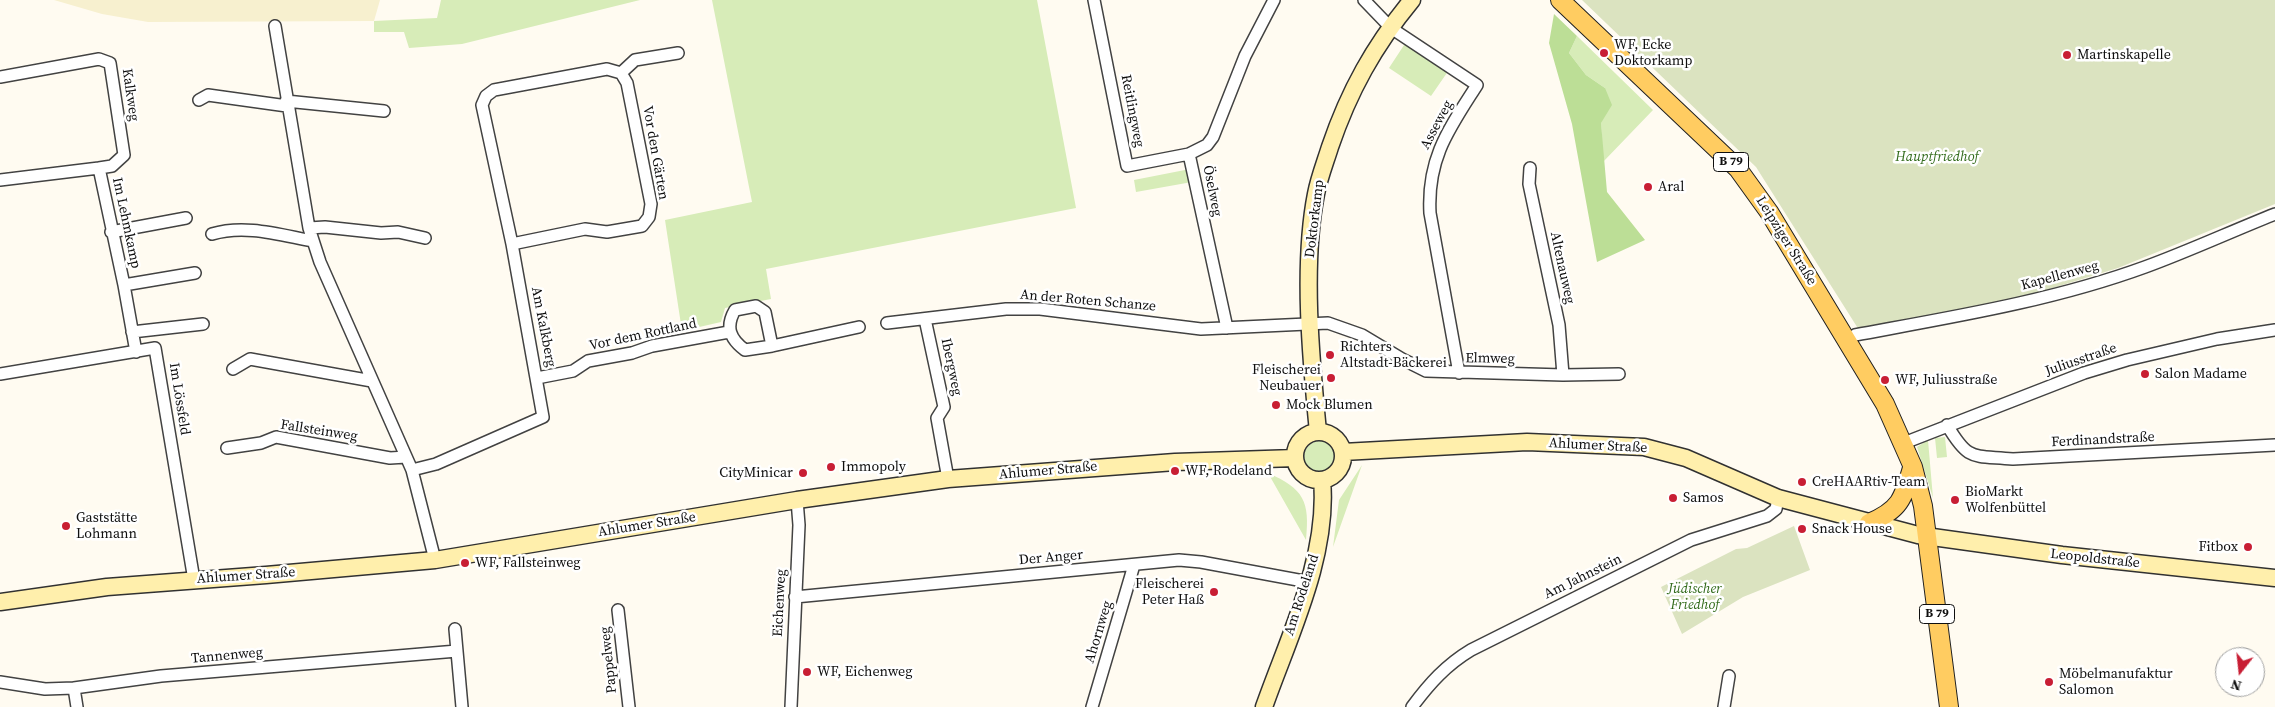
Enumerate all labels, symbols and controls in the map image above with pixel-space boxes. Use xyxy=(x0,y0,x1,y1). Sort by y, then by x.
place label: WF, Ecke Doktorkamp xyxy=(1614,37,1692,70)
marker: WF, Ecke Doktorkamp xyxy=(1598,47,1610,59)
place label: Martinskapelle xyxy=(2077,47,2171,63)
marker: Martinskapelle xyxy=(2061,49,2073,61)
street label: Kalkweg xyxy=(118,68,142,122)
street label: Reitlingweg xyxy=(1117,73,1147,149)
street label: Asseweg xyxy=(1417,98,1457,152)
street label: Vor den Gärten xyxy=(638,105,672,201)
park label: Hauptfriedhof xyxy=(1895,149,1979,165)
road number: B 79 xyxy=(1714,152,1748,172)
street label: Öselweg xyxy=(1199,164,1225,218)
street label: Im Lehmkamp xyxy=(108,176,144,270)
street label: Doktorkamp xyxy=(1302,179,1328,259)
place label: Aral xyxy=(1658,179,1684,195)
marker: Aral xyxy=(1642,181,1654,193)
street label: Leipziger Straße xyxy=(1752,193,1820,289)
street label: Altenauweg xyxy=(1546,230,1578,306)
street label: Kapellenweg xyxy=(2019,258,2101,294)
street label: Am Kalkberg xyxy=(527,285,559,369)
street label: An der Roten Schanze xyxy=(1019,287,1157,315)
street label: Vor dem Rottland xyxy=(588,315,698,355)
street label: Ibergweg xyxy=(937,337,965,397)
place label: Richters Altstadt-Bäckerei xyxy=(1340,339,1447,372)
street label: Juliusstraße xyxy=(2043,340,2119,380)
marker: Richters Altstadt-Bäckerei xyxy=(1324,349,1336,361)
street label: Elmweg xyxy=(1465,350,1515,368)
street label: Im Lössfeld xyxy=(165,362,193,436)
place label: Fleischerei Neubauer xyxy=(1252,362,1321,394)
place label: Salon Madame xyxy=(2155,366,2247,382)
marker: Salon Madame xyxy=(2139,368,2151,380)
marker: Fleischerei Neubauer xyxy=(1325,372,1337,384)
place label: WF, Juliusstraße xyxy=(1895,372,1997,388)
marker: WF, Juliusstraße xyxy=(1879,374,1891,386)
place label: Mock Blumen xyxy=(1286,397,1373,413)
marker: Mock Blumen xyxy=(1270,399,1282,411)
street label: Fallsteinweg xyxy=(279,417,359,445)
street label: Ferdinandstraße xyxy=(2051,429,2155,451)
street label: Ahlumer Straße xyxy=(1548,435,1648,457)
street label: Ahlumer Straße xyxy=(998,458,1098,484)
place label: Immopoly xyxy=(841,459,906,475)
marker: Immopoly xyxy=(825,461,837,473)
place label: WF, Rodeland xyxy=(1185,463,1272,479)
place label: CityMinicar xyxy=(719,465,793,481)
marker: WF, Rodeland xyxy=(1169,465,1181,477)
marker: CityMinicar xyxy=(797,467,809,479)
place label: CreHAARtiv-Team xyxy=(1812,474,1926,490)
marker: CreHAARtiv-Team xyxy=(1796,476,1808,488)
place label: BioMarkt Wolfenbüttel xyxy=(1965,484,2046,516)
place label: Samos xyxy=(1683,490,1724,506)
marker: Samos xyxy=(1667,492,1679,504)
marker: BioMarkt Wolfenbüttel xyxy=(1949,494,1961,506)
street label: Ahlumer Straße xyxy=(597,509,697,541)
place label: Gaststätte Lohmann xyxy=(76,510,137,542)
marker: Gaststätte Lohmann xyxy=(60,520,72,532)
place label: Snack House xyxy=(1812,521,1892,537)
marker: Snack House xyxy=(1796,523,1808,535)
place label: Fitbox xyxy=(2198,539,2238,555)
marker: Fitbox xyxy=(2242,541,2254,553)
street label: Leopoldstraße xyxy=(2049,546,2141,572)
street label: Der Anger xyxy=(1018,547,1084,569)
street label: Am Jahnstein xyxy=(1541,551,1625,603)
street label: Am Rodeland xyxy=(1281,552,1323,638)
place label: WF, Fallsteinweg xyxy=(475,555,581,571)
marker: WF, Fallsteinweg xyxy=(459,557,471,569)
street label: Ahlumer Straße xyxy=(196,564,296,588)
street label: Eichenweg xyxy=(770,569,790,637)
place label: Fleischerei Peter Haß xyxy=(1135,576,1204,608)
park label: Jüdischer Friedhof xyxy=(1668,581,1722,614)
marker: Fleischerei Peter Haß xyxy=(1208,586,1220,598)
street label: Ahornweg xyxy=(1082,599,1116,665)
road number: B 79 xyxy=(1920,604,1954,624)
street label: Pappelweg xyxy=(597,626,621,694)
street label: Tannenweg xyxy=(190,644,264,668)
north arrow xyxy=(2215,647,2265,697)
place label: WF, Eichenweg xyxy=(817,664,912,680)
marker: WF, Eichenweg xyxy=(801,666,813,678)
place label: Möbelmanufaktur Salomon xyxy=(2059,666,2173,699)
text: N xyxy=(2228,674,2244,696)
marker: Möbelmanufaktur Salomon xyxy=(2043,676,2055,688)

